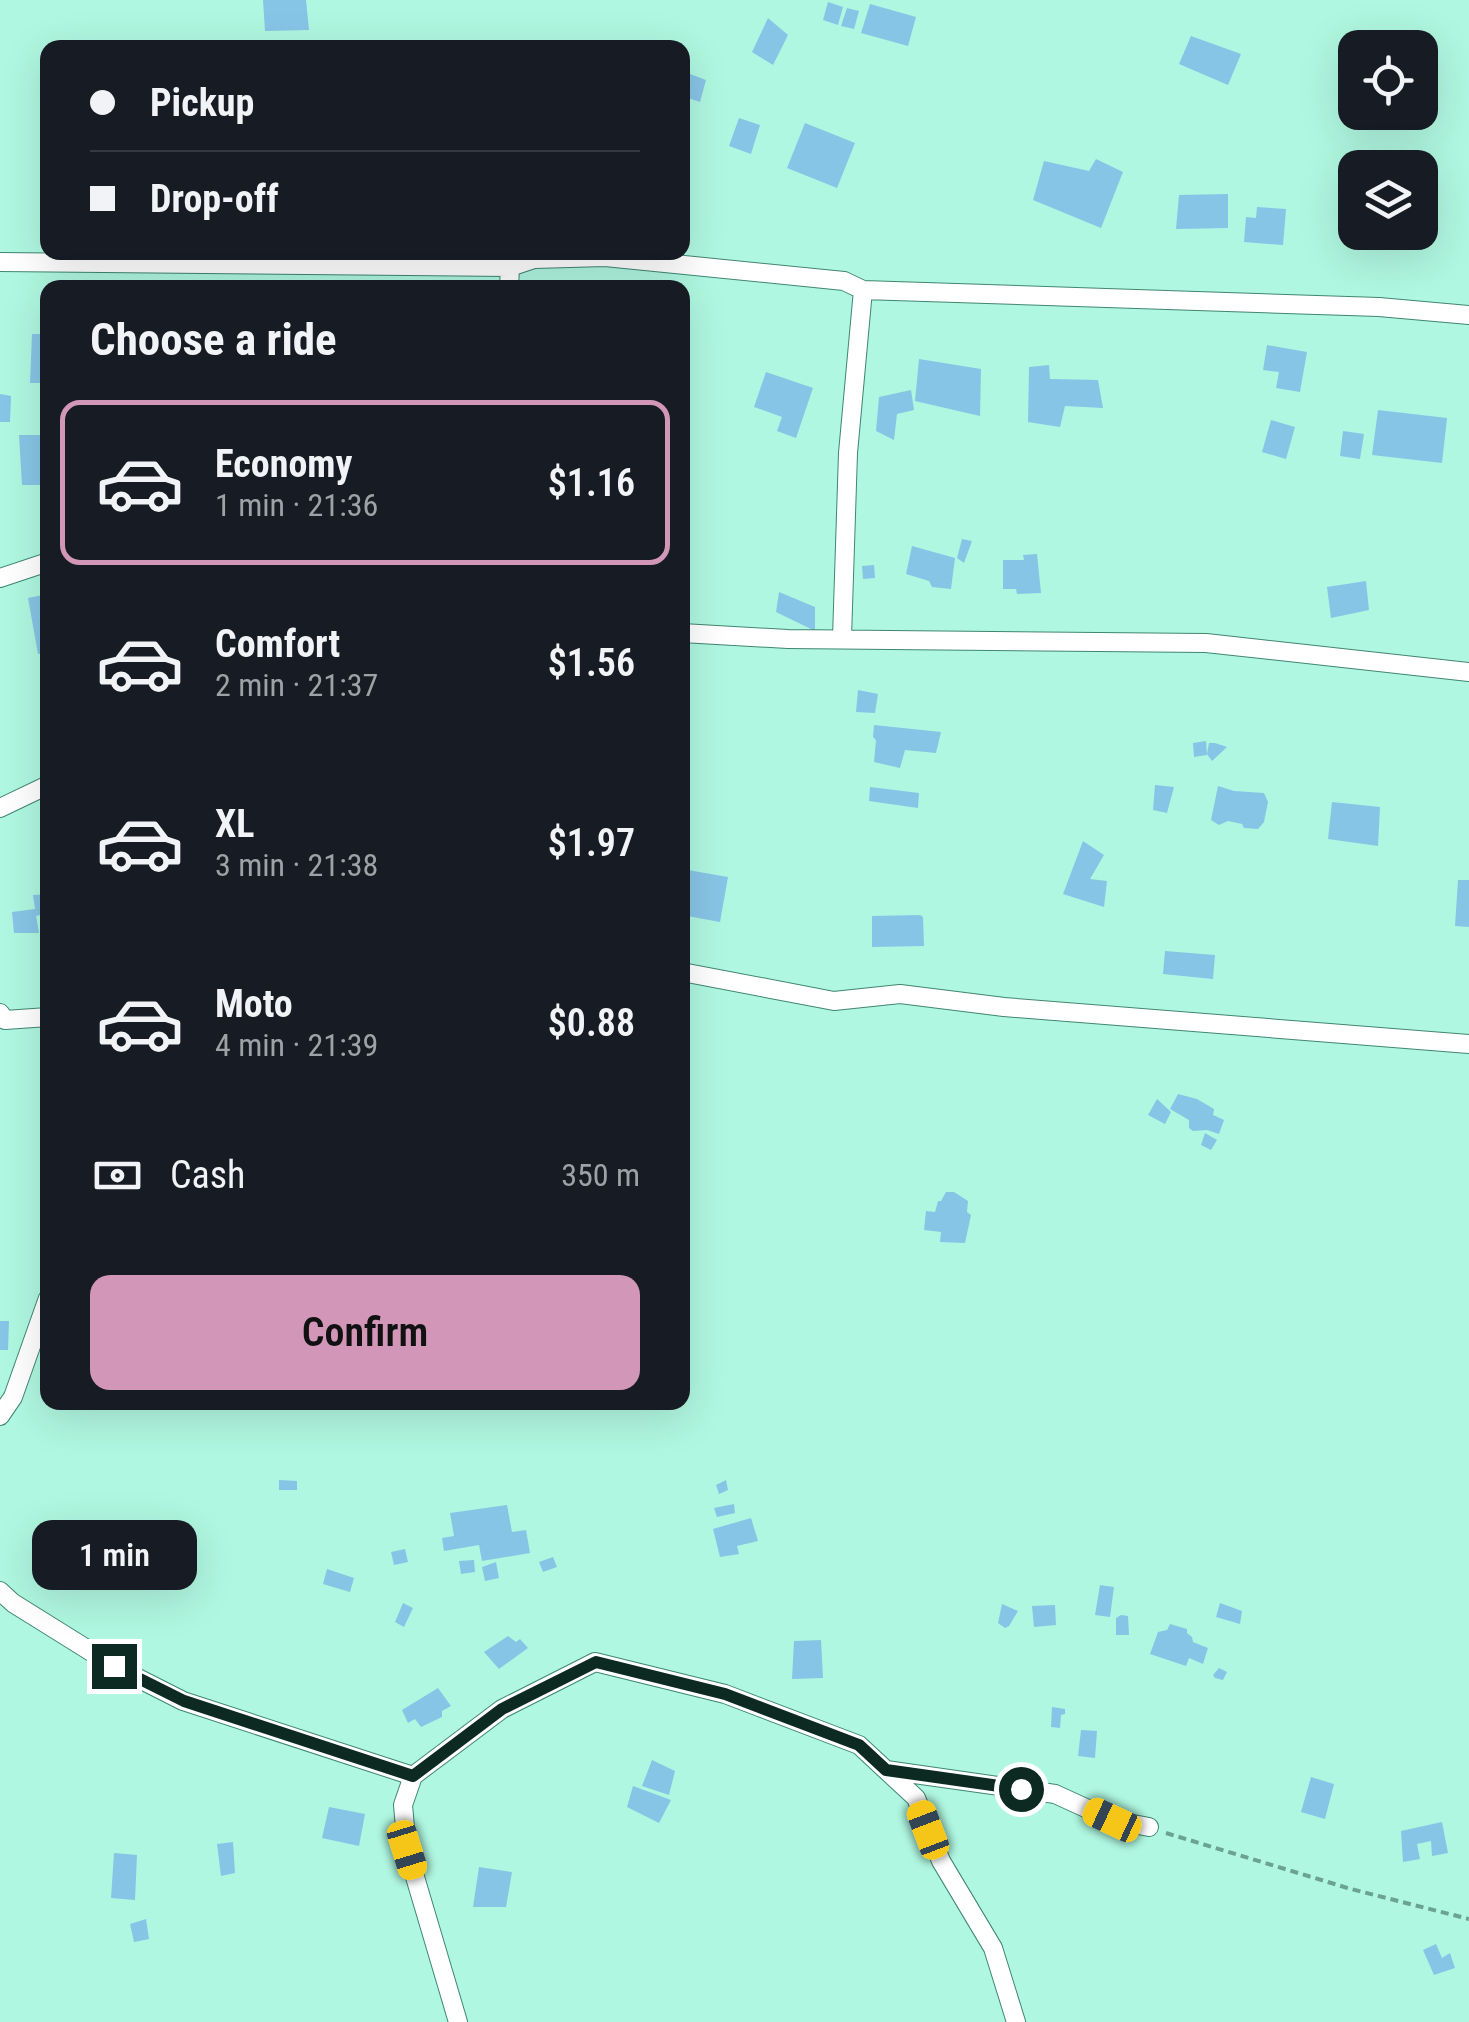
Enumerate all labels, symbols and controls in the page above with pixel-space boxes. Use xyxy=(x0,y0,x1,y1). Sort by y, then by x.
map controls xyxy=(1338,30,1438,250)
button: locate xyxy=(1338,30,1438,130)
text: Pickup xyxy=(150,81,254,125)
button: layers xyxy=(1338,150,1438,250)
text: Drop-off xyxy=(150,177,279,221)
text: Choose a ride xyxy=(90,313,337,366)
icon: car xyxy=(95,438,185,528)
text: Economy xyxy=(215,442,352,486)
text: $1.16 xyxy=(548,461,635,505)
text: 1 min · 21:36 xyxy=(215,486,378,524)
icon: car xyxy=(95,618,185,708)
text: Comfort xyxy=(215,622,340,666)
text: $1.56 xyxy=(548,641,635,685)
text: 2 min · 21:37 xyxy=(215,666,378,704)
icon: car xyxy=(95,798,185,888)
text: XL xyxy=(215,802,254,846)
text: $1.97 xyxy=(548,821,635,865)
text: 3 min · 21:38 xyxy=(215,846,378,884)
icon: car xyxy=(95,978,185,1068)
text: Moto xyxy=(215,982,293,1026)
text: $0.88 xyxy=(548,1001,635,1045)
text: 4 min · 21:39 xyxy=(215,1026,378,1064)
icon: cash xyxy=(90,1148,145,1203)
text: Cash xyxy=(170,1153,245,1197)
text: 350 m xyxy=(561,1156,640,1194)
button: Confirm xyxy=(90,1275,640,1390)
callout: 1 min xyxy=(32,1521,196,1591)
text: 1 min xyxy=(79,1536,150,1574)
route end xyxy=(92,1644,137,1689)
route start xyxy=(999,1767,1044,1812)
car xyxy=(1078,1794,1146,1846)
car xyxy=(903,1797,953,1863)
car xyxy=(384,1817,430,1883)

